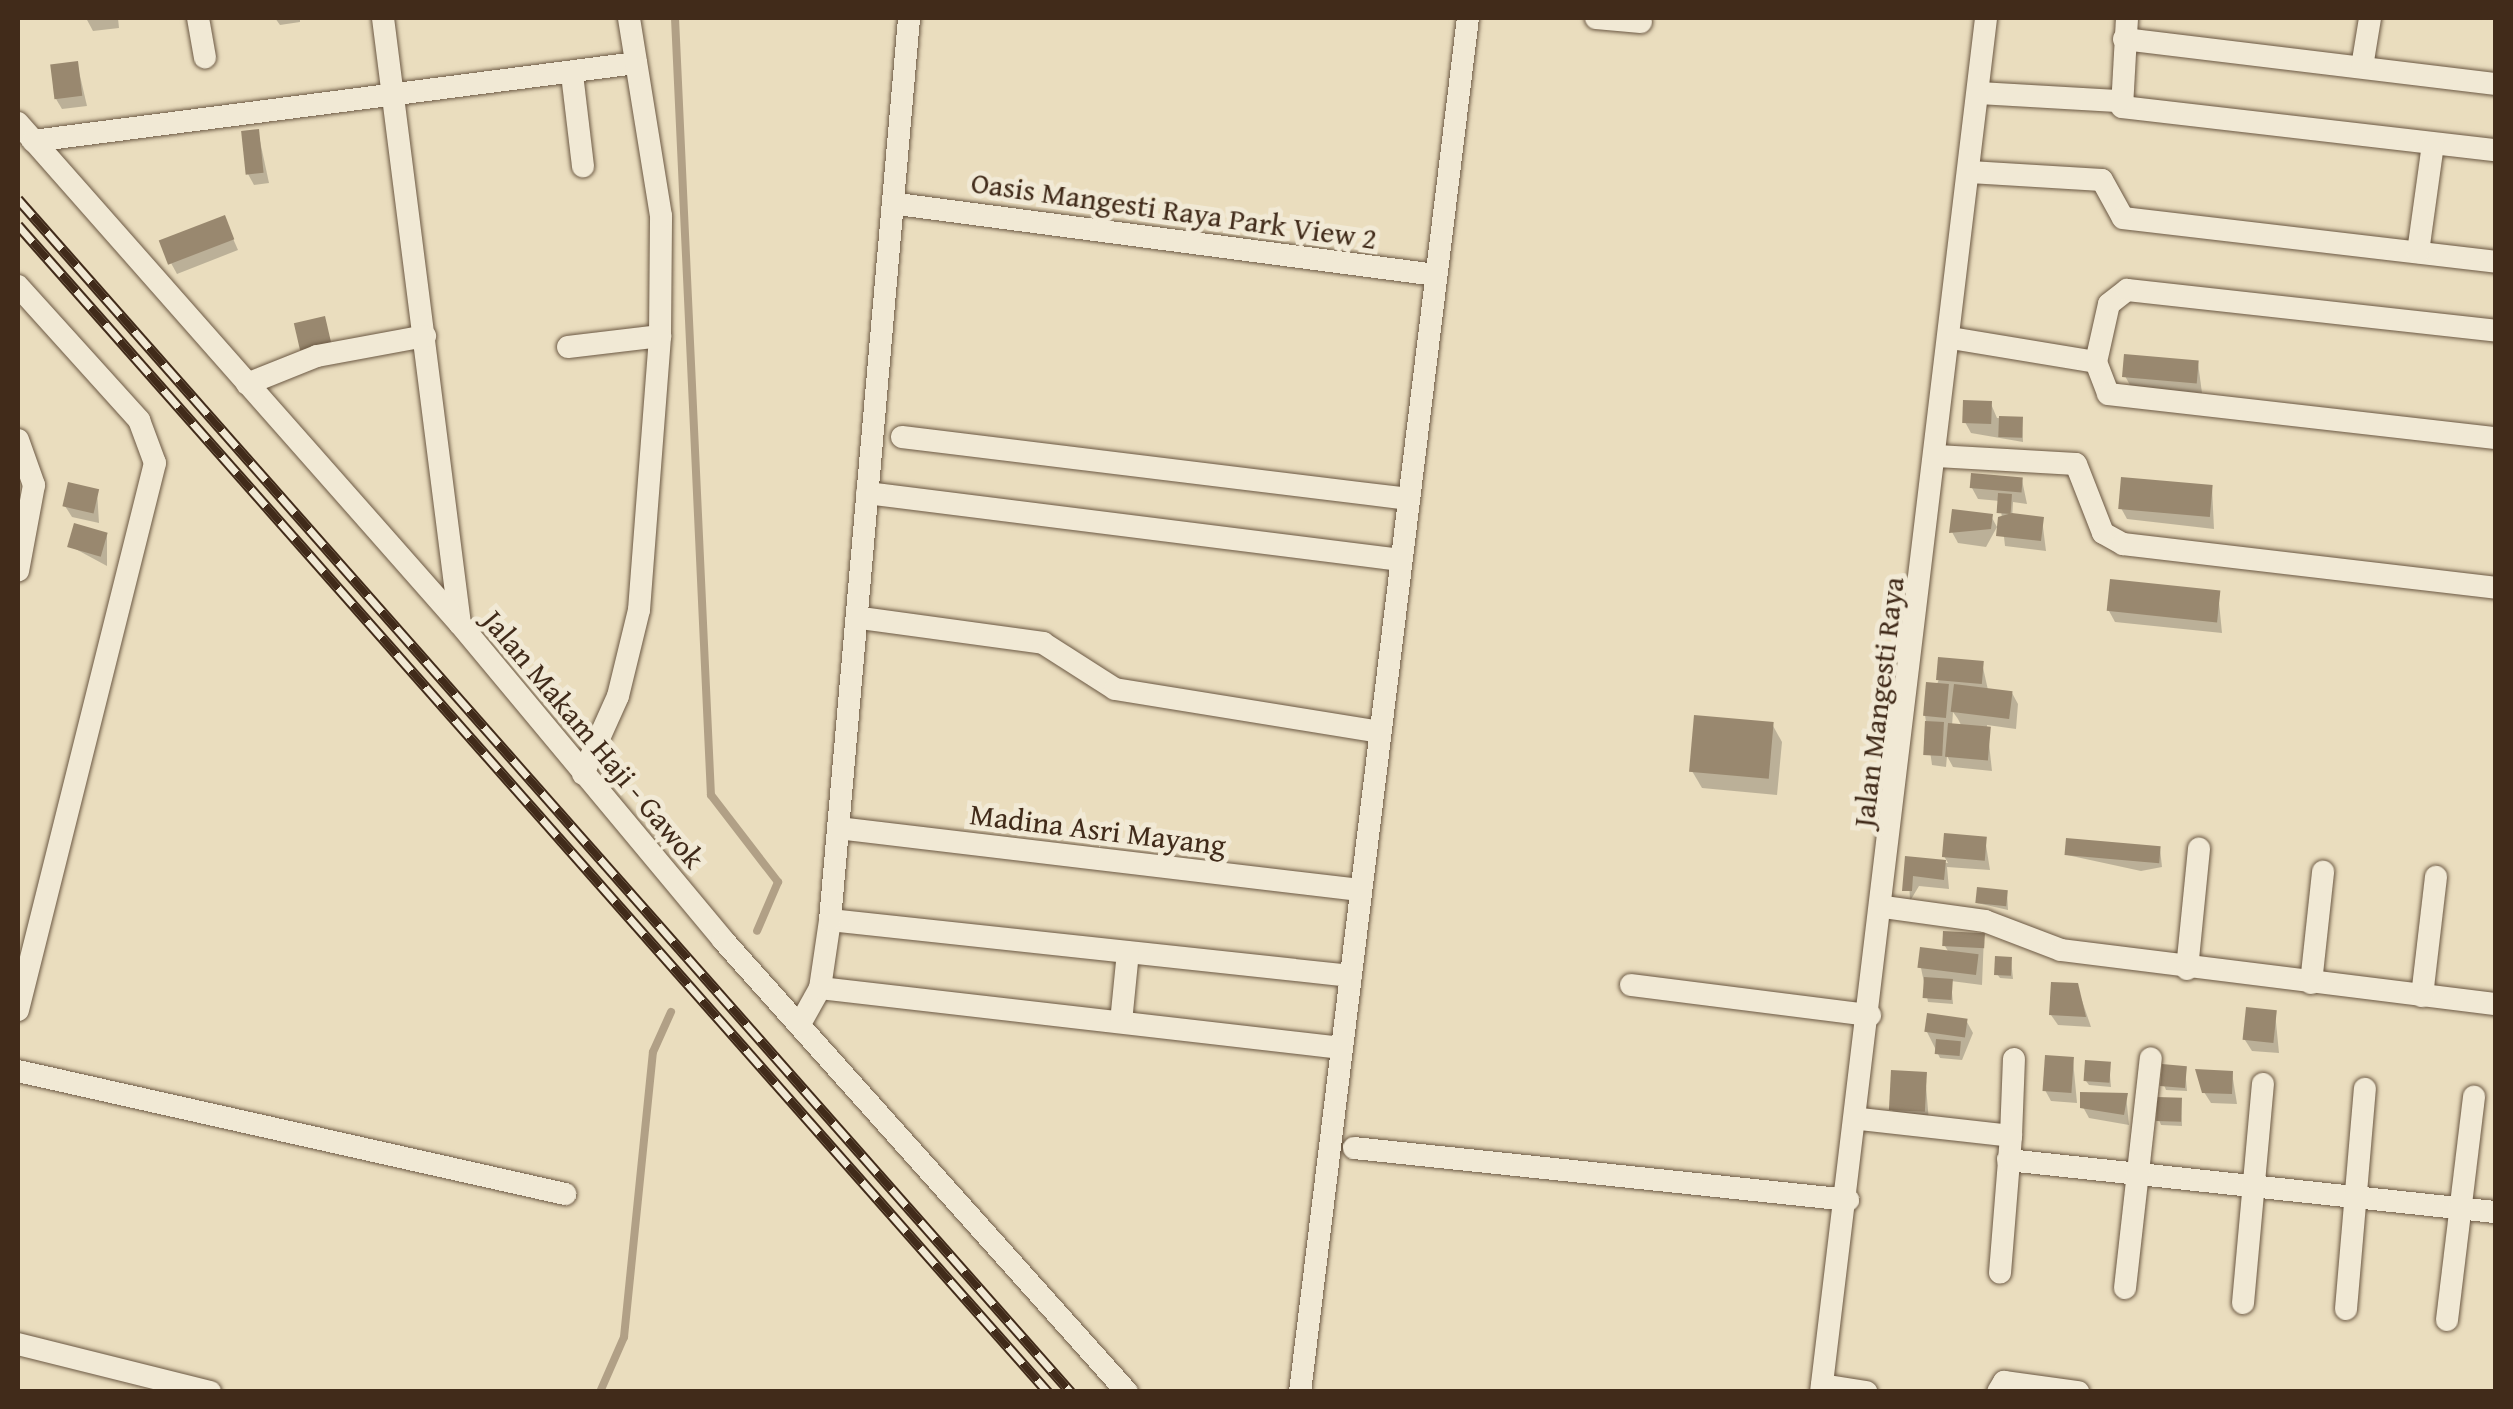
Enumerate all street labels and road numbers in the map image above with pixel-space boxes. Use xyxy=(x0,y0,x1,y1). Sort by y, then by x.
street label: Oasis Mangesti Raya Park View 2 xyxy=(969,164,1379,256)
street label: Jalan Mangesti Raya xyxy=(1845,575,1911,829)
street label: Jalan Makam Haji - Gawok xyxy=(475,603,713,875)
street label: Madina Asri Mayang xyxy=(968,795,1228,863)

